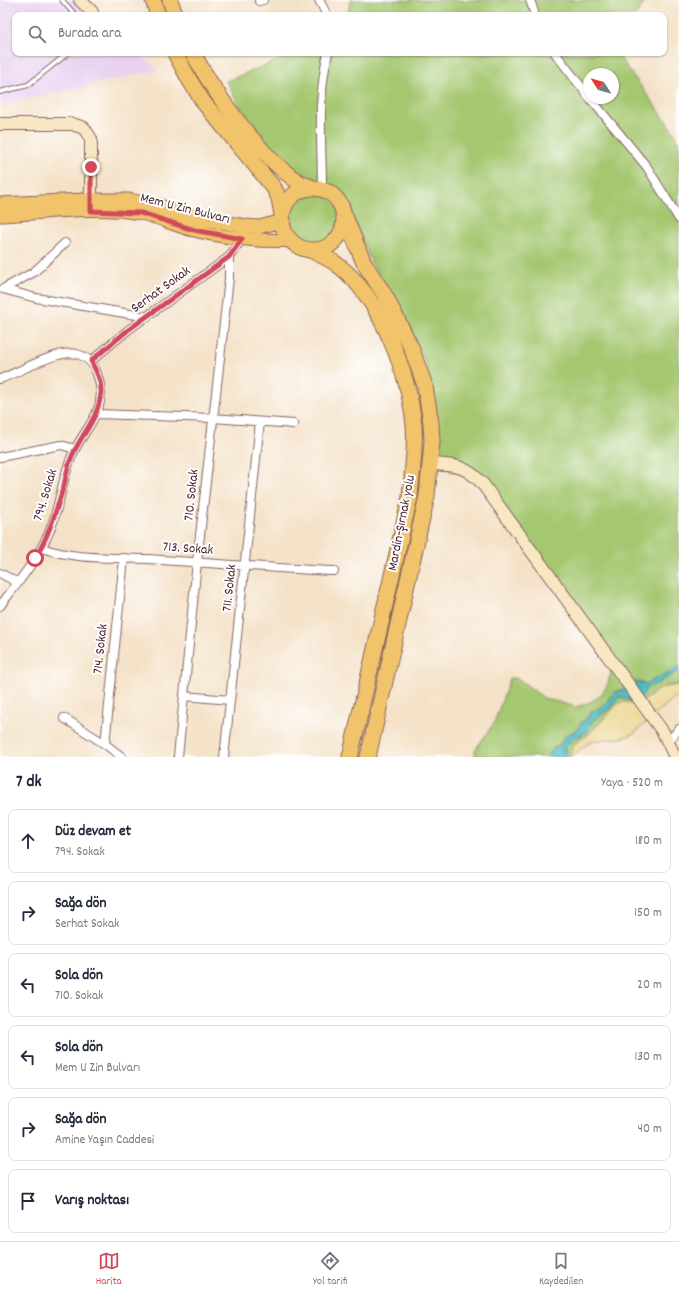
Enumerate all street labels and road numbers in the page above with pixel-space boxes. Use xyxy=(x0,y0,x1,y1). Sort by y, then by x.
street label: Mem U Zin Bulvarı xyxy=(138,188,232,230)
street label: Serhat Sokak xyxy=(127,261,195,318)
street label: 794. Sokak xyxy=(29,466,63,524)
street label: 710. Sokak xyxy=(179,468,205,522)
street label: Mardin-Şırnak yolu xyxy=(383,473,421,573)
street label: 713. Sokak xyxy=(162,537,214,561)
street label: 711. Sokak xyxy=(218,563,242,613)
street label: 714. Sokak xyxy=(88,623,114,675)

